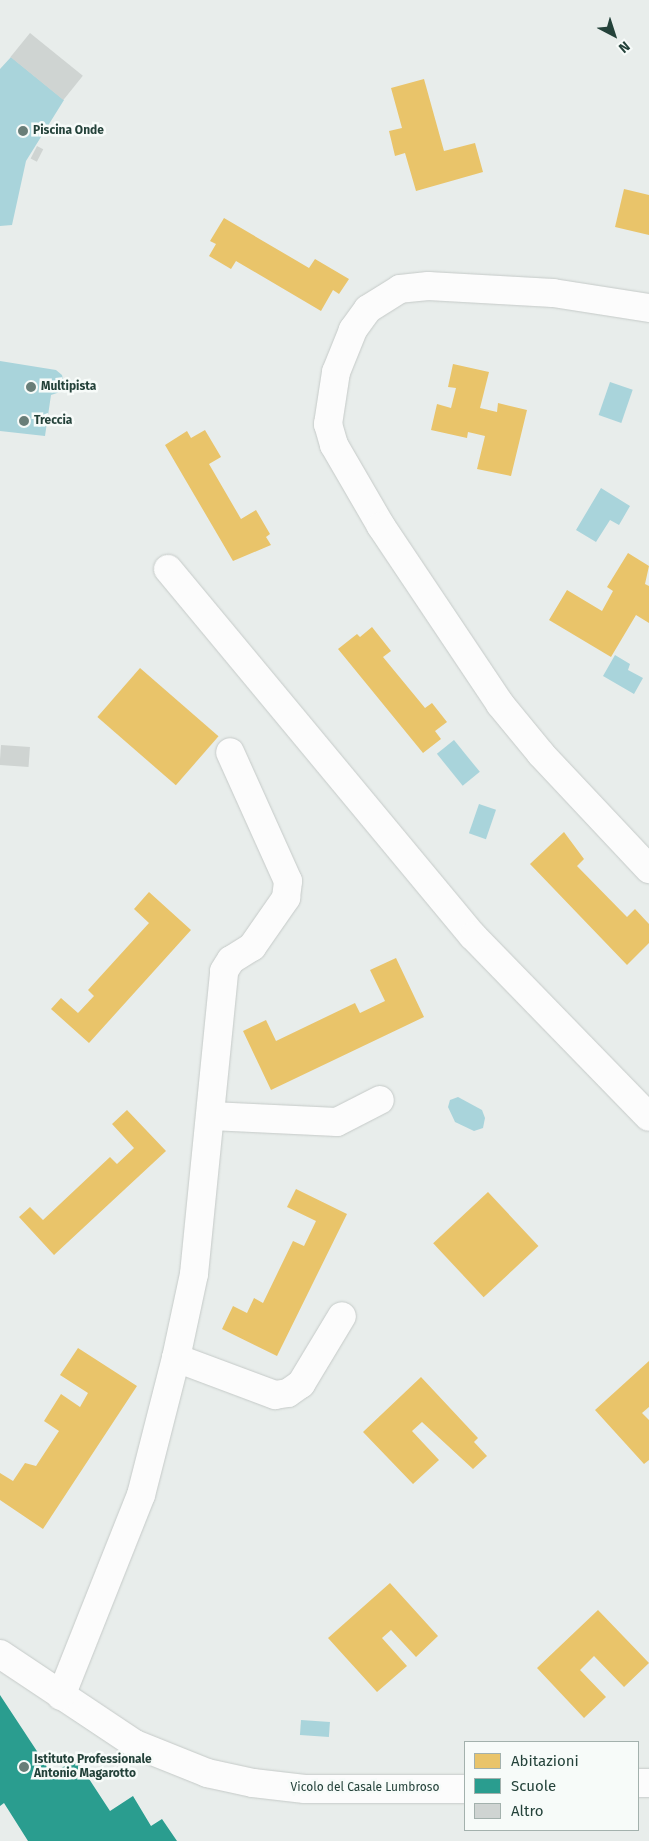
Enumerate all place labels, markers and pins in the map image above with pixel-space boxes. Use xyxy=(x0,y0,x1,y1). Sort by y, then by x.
place label: Piscina Onde xyxy=(33,124,104,138)
marker: Piscina Onde xyxy=(17,125,29,137)
place label: Multipista xyxy=(41,380,96,394)
marker: Multipista xyxy=(25,381,37,393)
place label: Treccia xyxy=(34,414,72,428)
marker: Treccia xyxy=(18,415,30,427)
place label: Istituto Professionale Antonio Magarotto xyxy=(34,1753,152,1781)
marker: Istituto Professionale Antonio Magarotto xyxy=(18,1761,30,1773)

